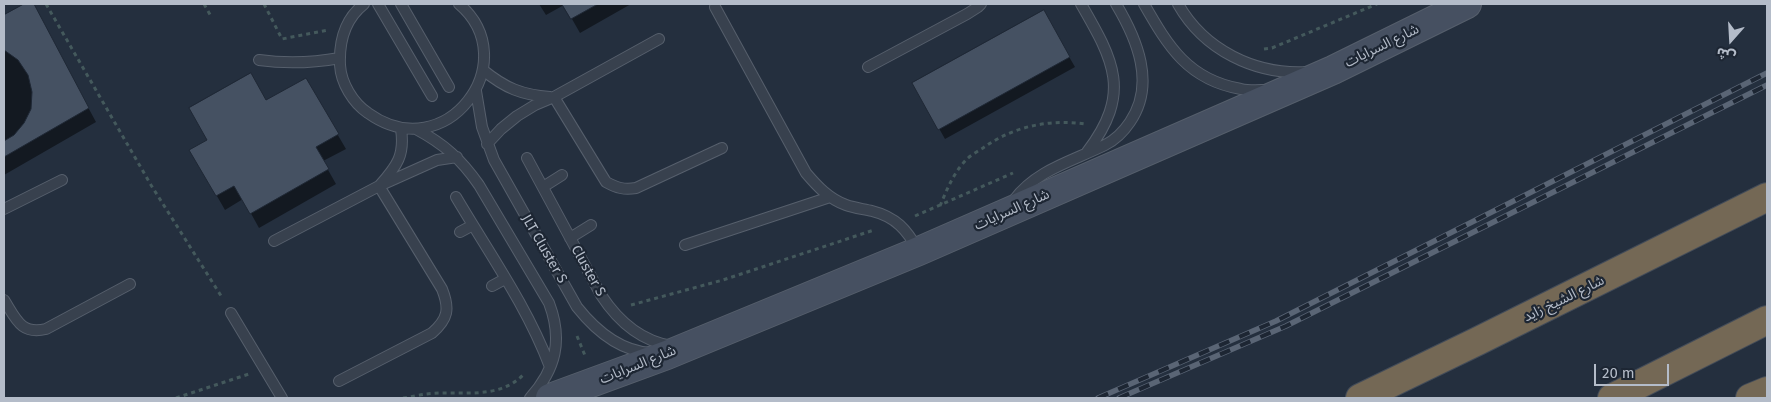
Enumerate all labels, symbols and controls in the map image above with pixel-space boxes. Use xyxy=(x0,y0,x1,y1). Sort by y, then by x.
north arrow xyxy=(1706,15,1756,65)
street label: شارع السرايات xyxy=(1342,21,1422,71)
text: ش xyxy=(1714,43,1738,66)
street label: شارع السرايات xyxy=(972,186,1052,234)
street label: JLT Cluster S xyxy=(518,212,570,286)
street label: Cluster S xyxy=(567,243,609,299)
street label: شارع الشيخ زايد xyxy=(1521,272,1607,326)
street label: شارع السرايات xyxy=(598,342,678,388)
scale bar xyxy=(1596,354,1671,386)
text: 20 m xyxy=(1602,364,1635,382)

